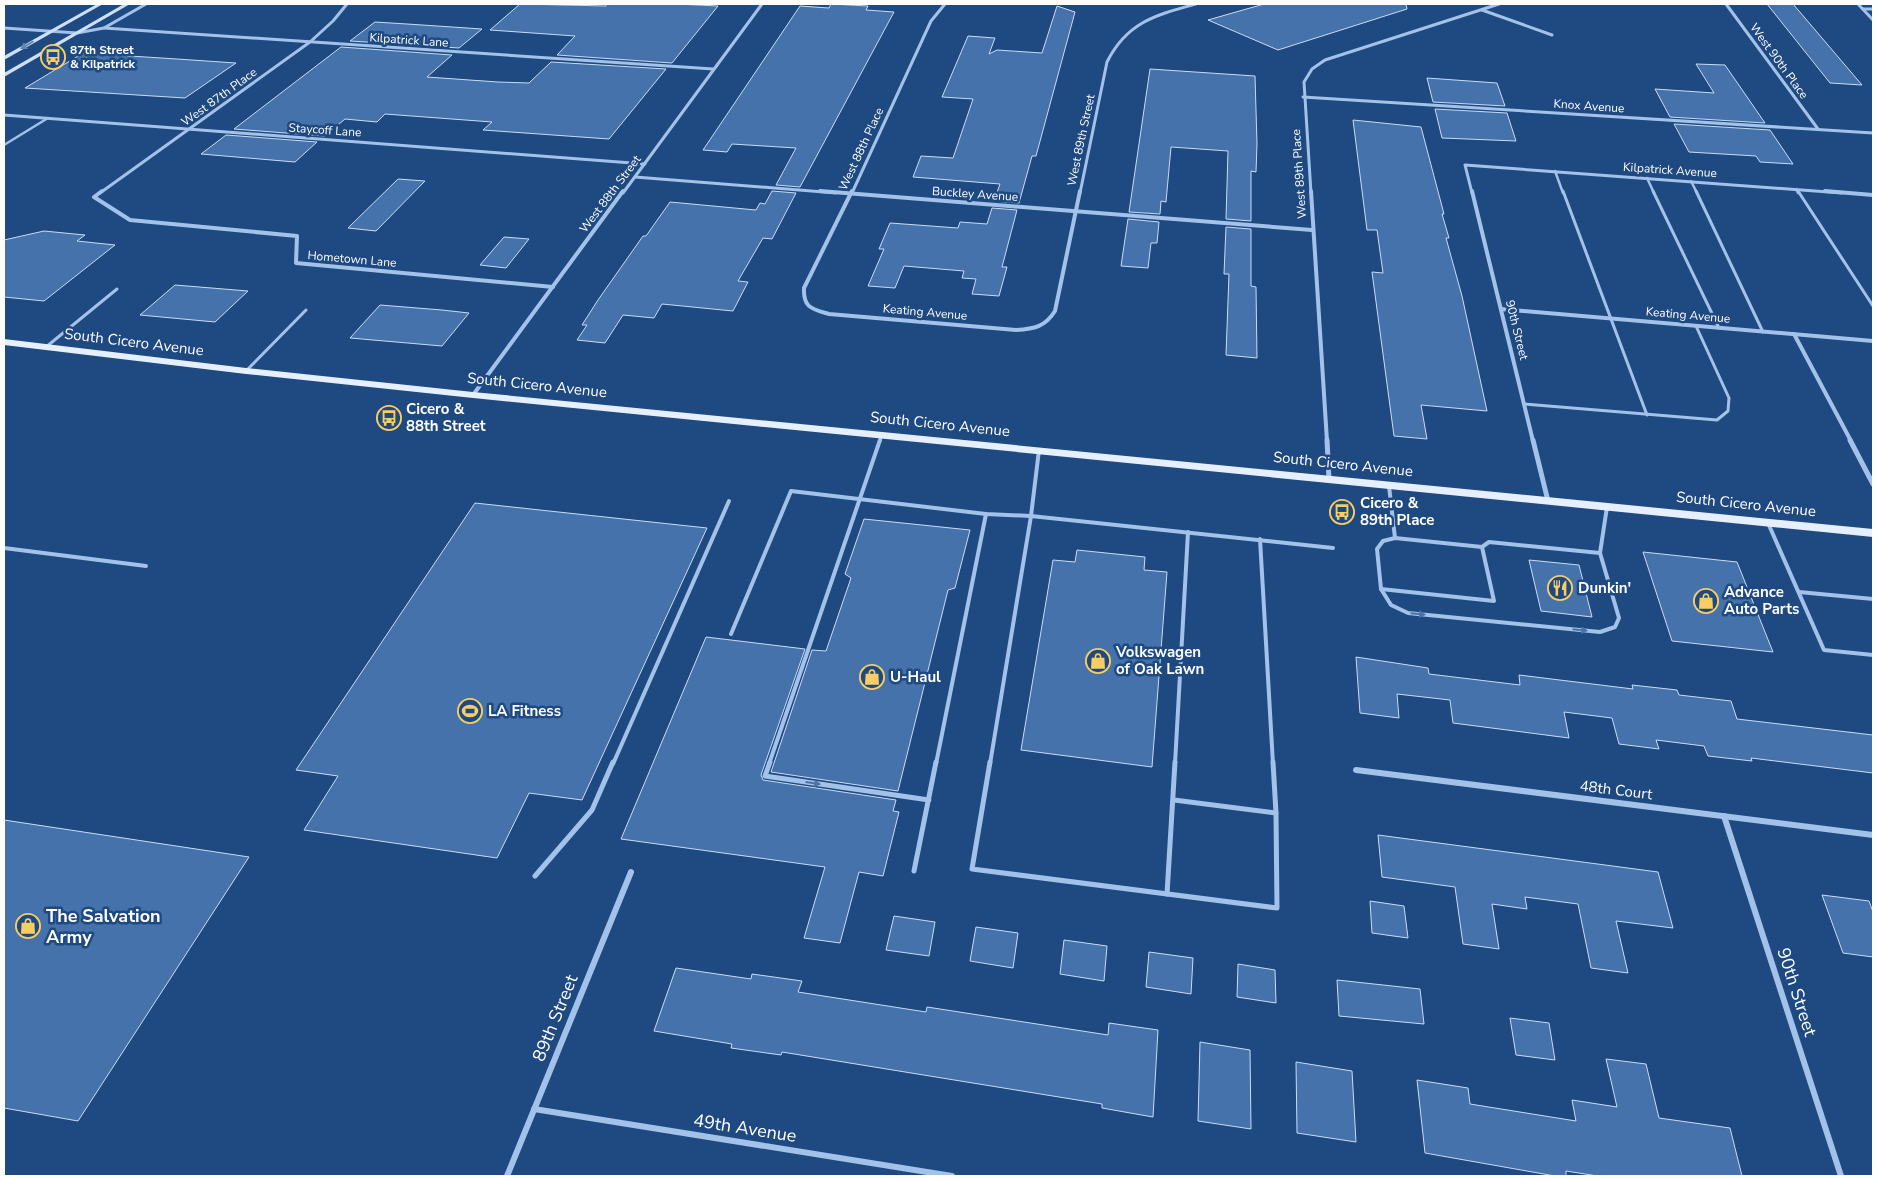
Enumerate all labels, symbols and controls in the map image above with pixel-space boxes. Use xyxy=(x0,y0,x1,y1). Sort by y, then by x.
street label: West 90th Place xyxy=(1746,20,1812,102)
street label: Kilpatrick Lane xyxy=(369,29,449,51)
one-way arrow xyxy=(19,41,34,49)
place label: 87th Street & Kilpatrick xyxy=(70,42,136,72)
bus stop icon: 87th Street & Kilpatrick xyxy=(40,44,66,70)
street label: West 87th Place xyxy=(178,64,260,130)
street label: West 89th Street xyxy=(1063,92,1099,187)
street label: Knox Avenue xyxy=(1553,96,1625,116)
street label: West 88th Place xyxy=(835,105,887,193)
street label: Staycoff Lane xyxy=(288,119,362,141)
street label: West 89th Place xyxy=(1288,129,1310,219)
street label: West 88th Street xyxy=(576,151,645,236)
street label: Kilpatrick Avenue xyxy=(1623,159,1717,181)
street label: Buckley Avenue xyxy=(931,183,1019,205)
street label: Hometown Lane xyxy=(307,247,397,271)
street label: 90th Street xyxy=(1502,298,1532,362)
street label: Keating Avenue xyxy=(882,300,968,324)
street label: Keating Avenue xyxy=(1645,303,1731,327)
street label: South Cicero Avenue xyxy=(63,324,205,360)
street label: South Cicero Avenue xyxy=(466,368,608,402)
place label: Cicero & 88th Street xyxy=(406,399,486,436)
bus stop icon: Cicero & 88th Street xyxy=(376,405,402,431)
street label: South Cicero Avenue xyxy=(869,407,1011,441)
street label: South Cicero Avenue xyxy=(1272,447,1414,481)
street label: South Cicero Avenue xyxy=(1675,487,1817,521)
place label: Cicero & 89th Place xyxy=(1360,493,1434,530)
bus stop icon: Cicero & 89th Place xyxy=(1329,499,1355,525)
restaurant icon: Dunkin' xyxy=(1547,575,1573,601)
place label: Dunkin' xyxy=(1578,578,1631,598)
place label: Advance Auto Parts xyxy=(1724,582,1799,619)
shop icon: Advance Auto Parts xyxy=(1693,588,1719,614)
one-way arrow xyxy=(1410,610,1426,618)
one-way arrow xyxy=(1572,626,1588,634)
place label: Volkswagen of Oak Lawn xyxy=(1115,642,1204,679)
shop icon: Volkswagen of Oak Lawn xyxy=(1085,648,1111,674)
shop icon: U-Haul xyxy=(859,664,885,690)
place label: U-Haul xyxy=(890,667,941,687)
sports icon: LA Fitness xyxy=(457,698,483,724)
place label: LA Fitness xyxy=(488,701,561,721)
street label: 48th Court xyxy=(1579,776,1654,804)
one-way arrow xyxy=(805,779,821,787)
place label: The Salvation Army xyxy=(46,904,161,949)
shop icon: The Salvation Army xyxy=(15,913,41,939)
street label: 90th Street xyxy=(1771,945,1823,1040)
street label: 89th Street xyxy=(527,970,584,1065)
street label: 49th Avenue xyxy=(692,1108,798,1148)

